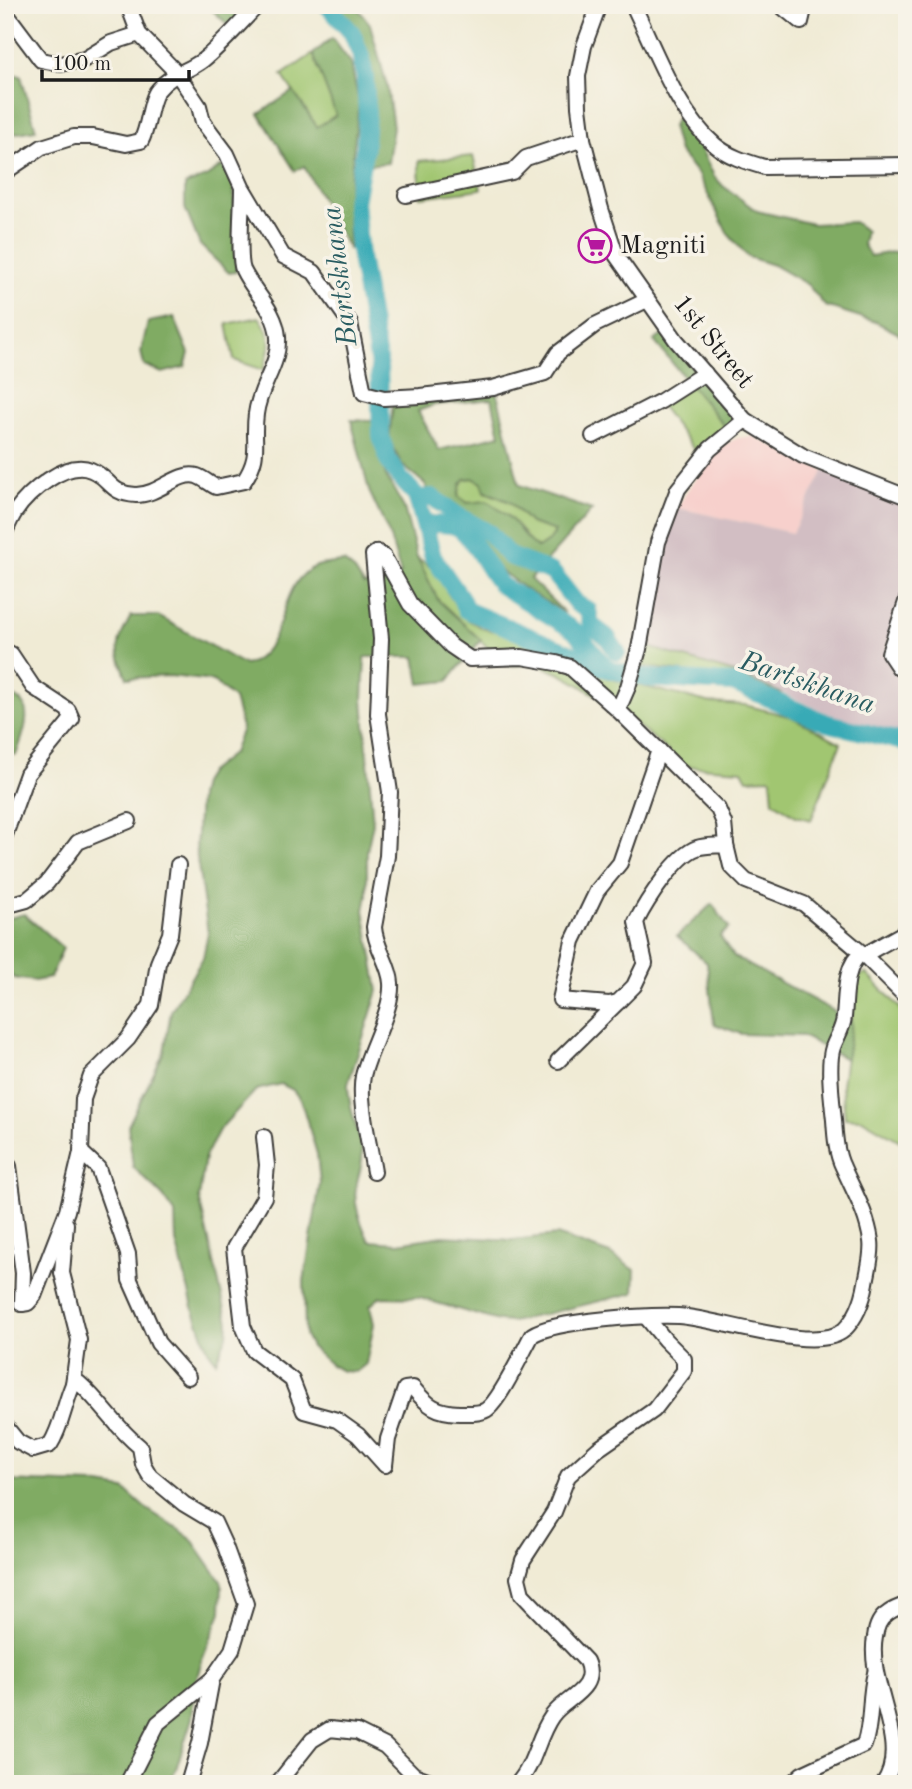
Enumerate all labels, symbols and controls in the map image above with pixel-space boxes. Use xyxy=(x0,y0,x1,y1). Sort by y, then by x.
scale bar xyxy=(42,38,189,82)
text: 100 m xyxy=(52,54,111,75)
water label: Bartskhana xyxy=(319,204,364,349)
supermarket icon: Magniti xyxy=(576,227,614,265)
place label: Magniti xyxy=(620,233,706,259)
street label: 1st Street xyxy=(668,290,758,394)
water label: Bartskhana xyxy=(735,647,878,720)

